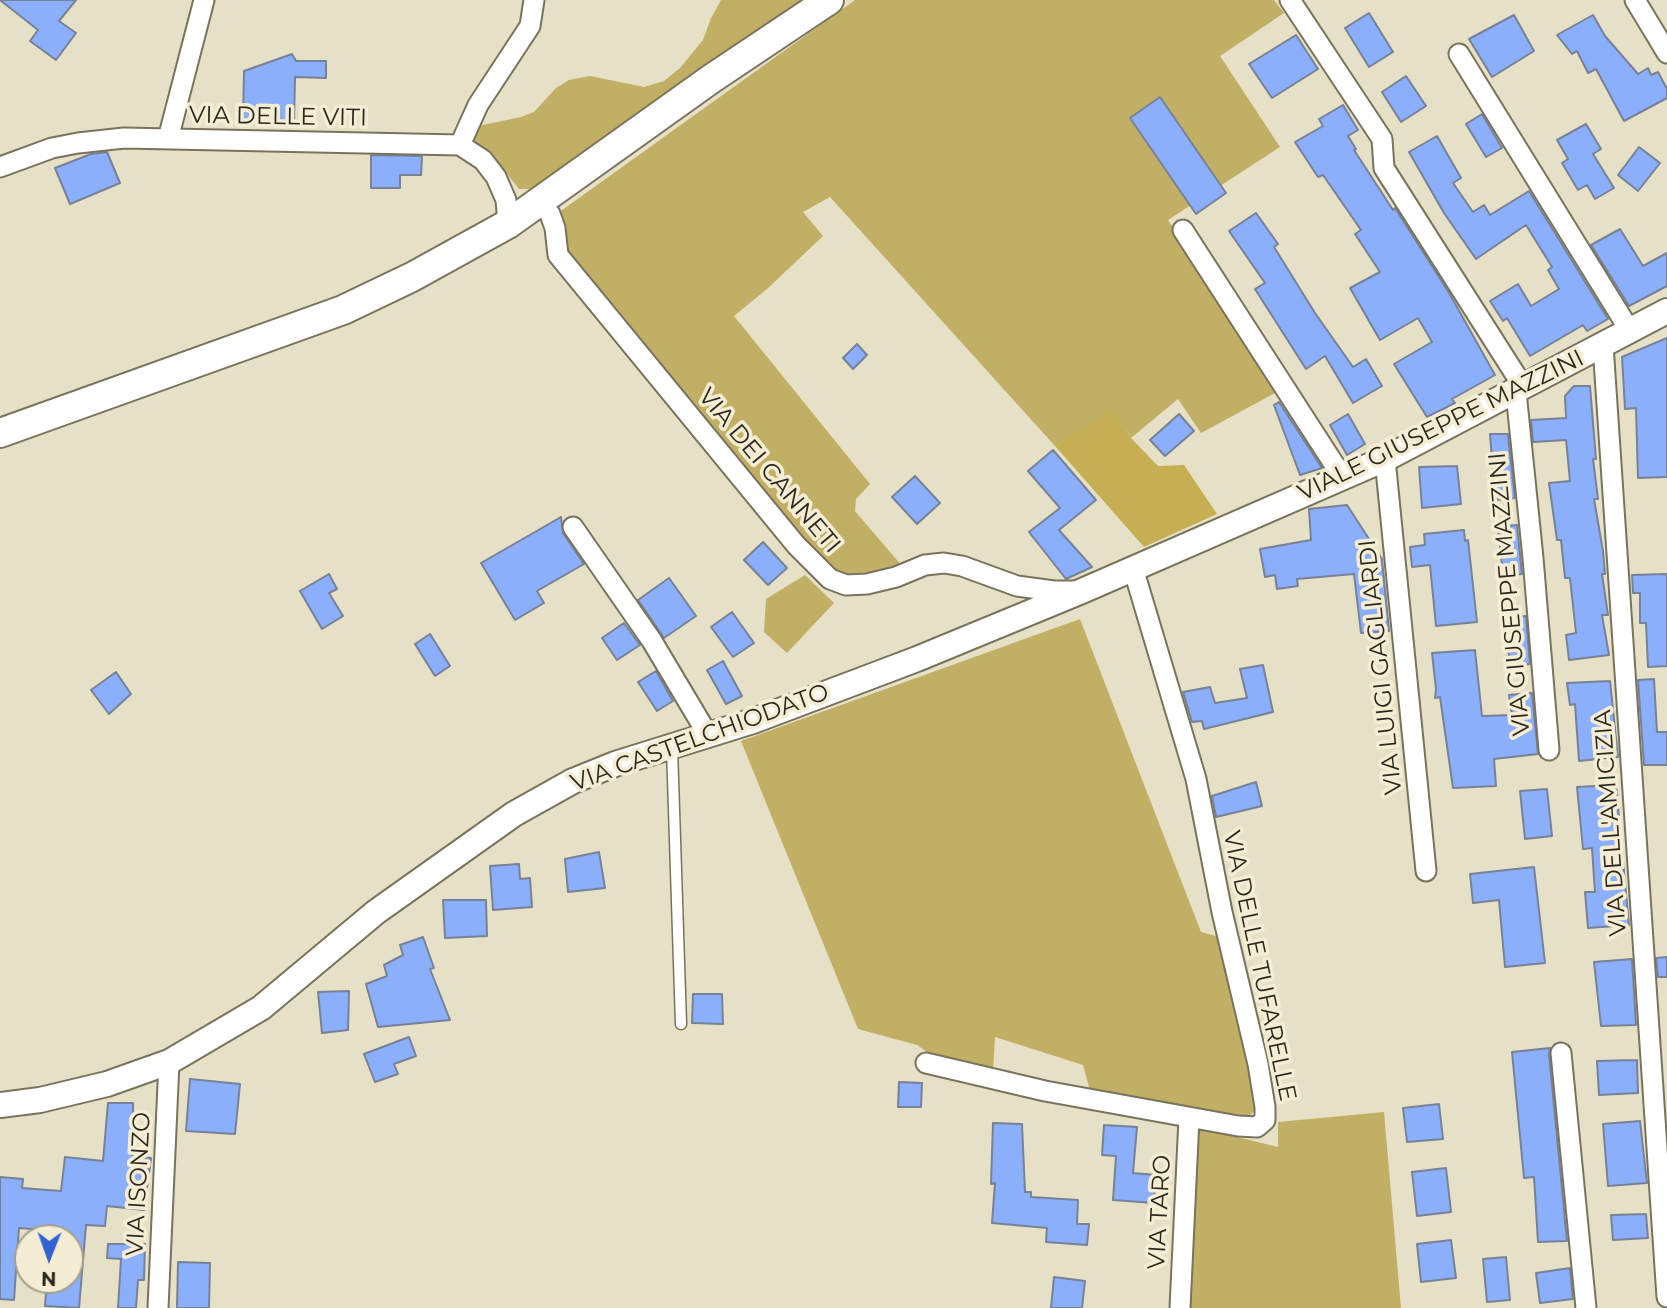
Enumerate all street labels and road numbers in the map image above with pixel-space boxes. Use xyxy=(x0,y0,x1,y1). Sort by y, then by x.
street label: VIA DELLE VITI xyxy=(189,101,367,133)
street label: VIALE GIUSEPPE MAZZINI xyxy=(1293,344,1589,508)
street label: VIA DEI CANNETI xyxy=(692,383,846,559)
street label: VIA GIUSEPPE MAZZINI xyxy=(1483,451,1537,737)
street label: VIA LUIGI GAGLIARDI xyxy=(1353,538,1409,796)
street label: VIA CASTELCHIODATO xyxy=(567,678,833,798)
street label: VIA DELL'AMICIZIA xyxy=(1589,709,1633,937)
street label: VIA DELLE TUFARELLE xyxy=(1216,828,1302,1104)
street label: VIA ISONZO xyxy=(121,1111,157,1257)
street label: VIA TARO xyxy=(1143,1154,1177,1270)

